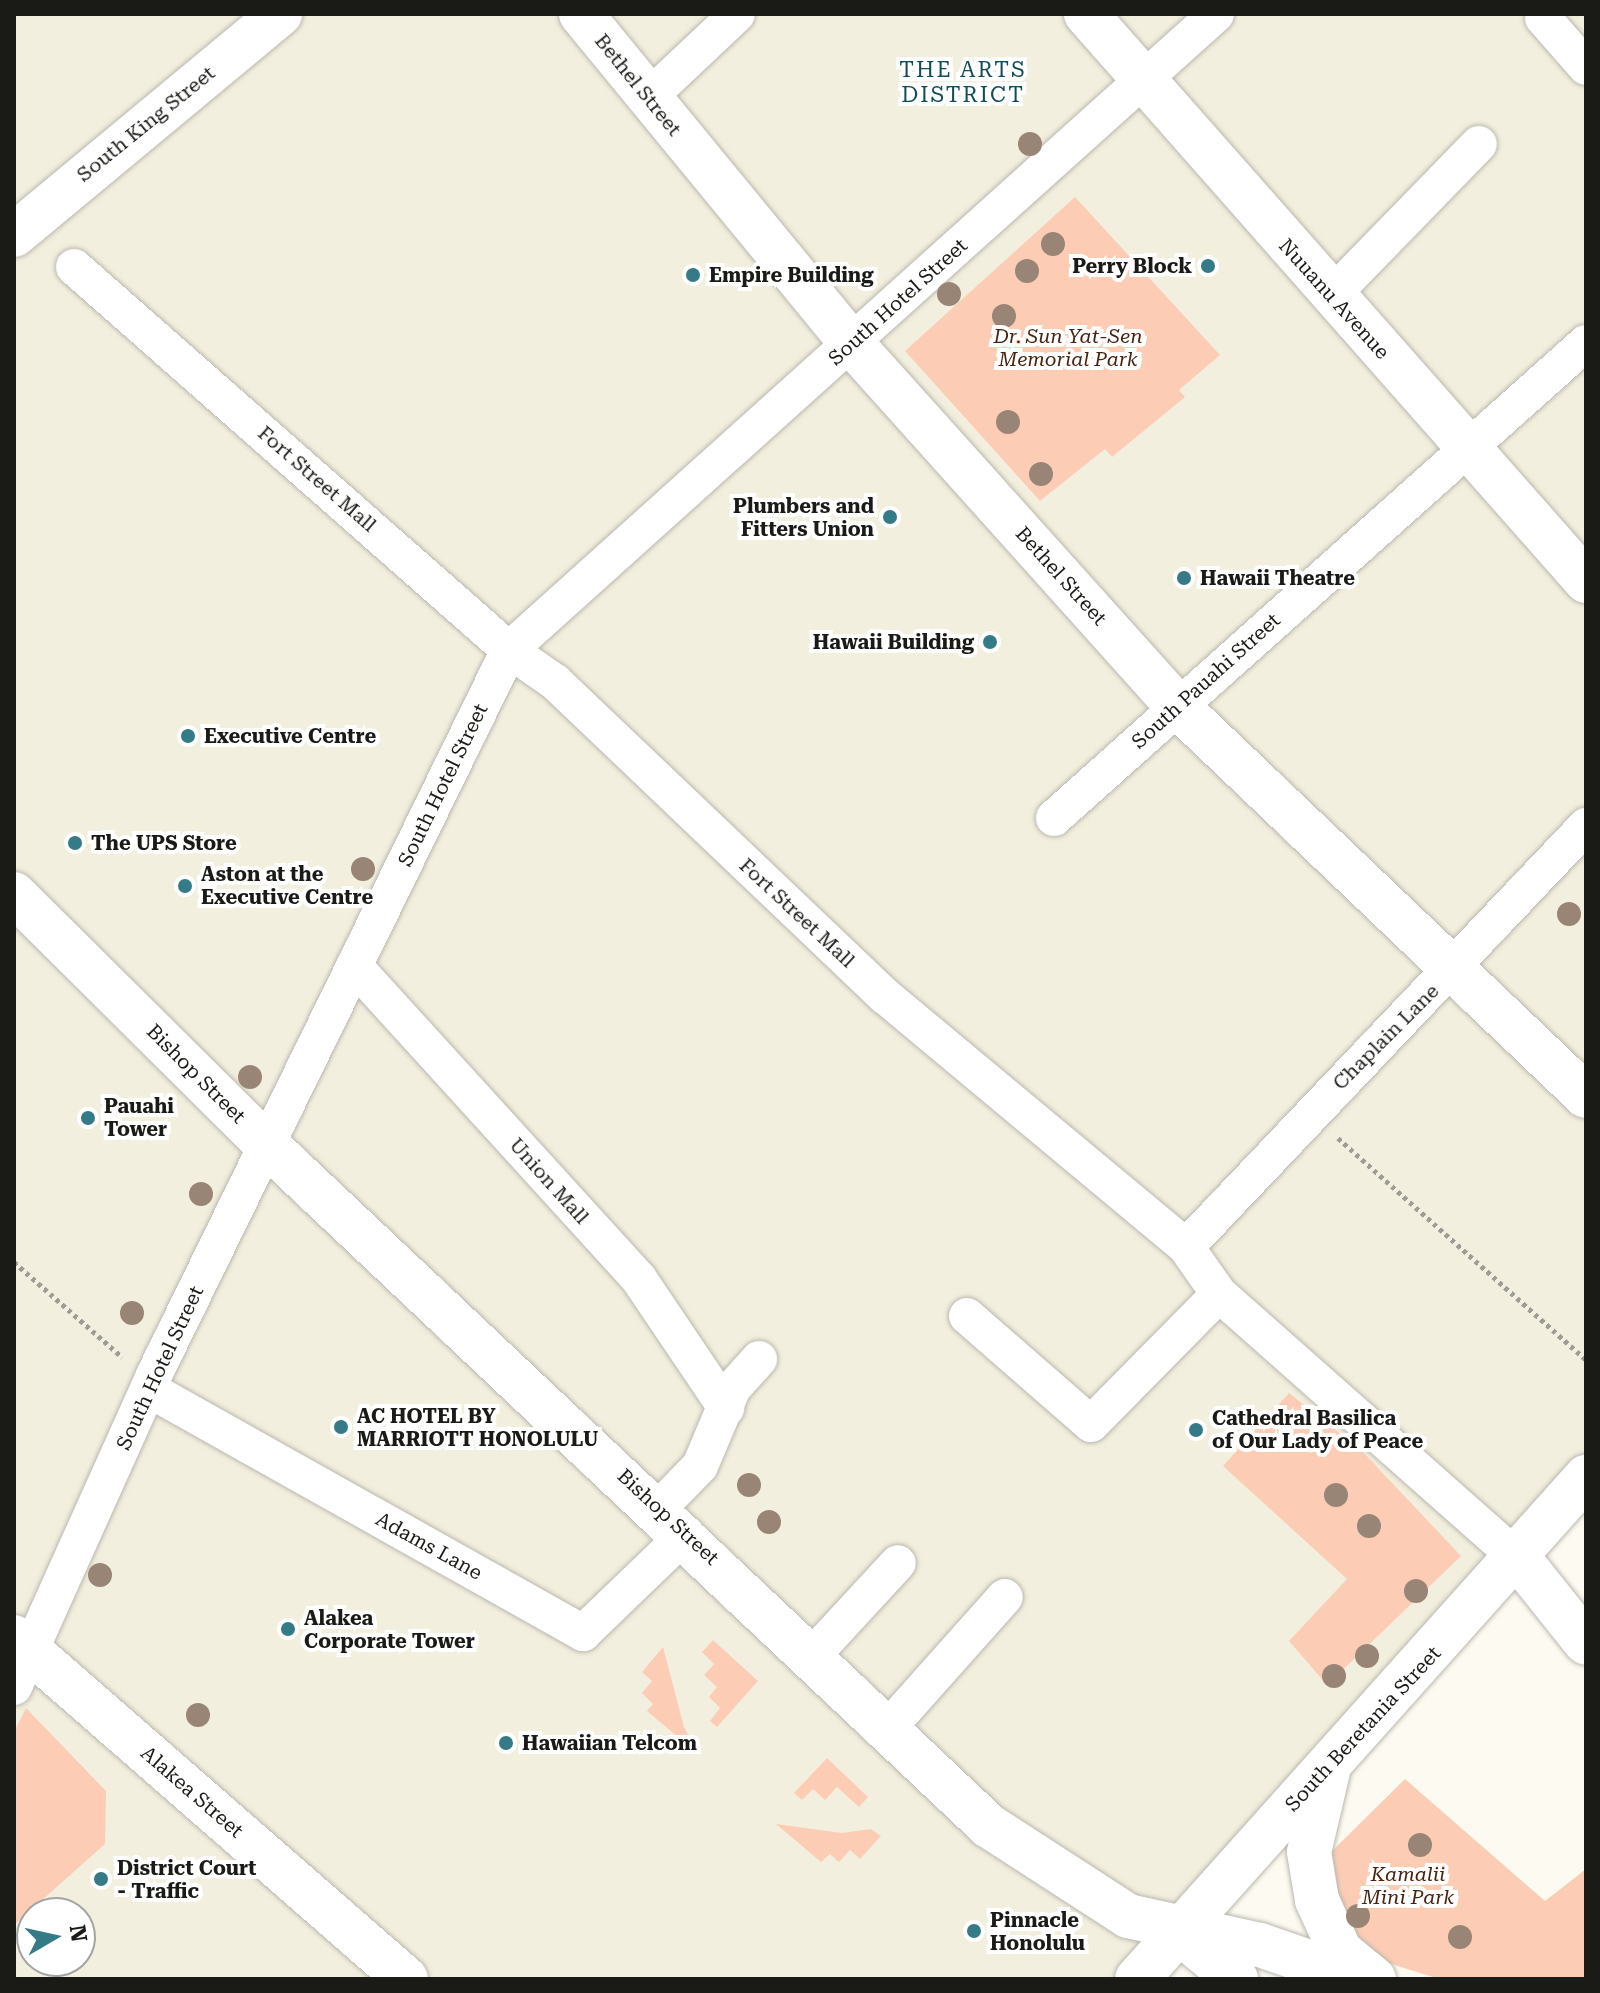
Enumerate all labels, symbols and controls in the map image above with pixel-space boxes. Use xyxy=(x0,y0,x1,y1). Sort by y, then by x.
street label: Bethel Street xyxy=(590,29,686,141)
district label: THE ARTS DISTRICT xyxy=(899,56,1027,108)
street label: South King Street xyxy=(72,61,220,187)
street label: South Hotel Street xyxy=(824,233,972,371)
street label: Nuuanu Avenue xyxy=(1274,234,1394,364)
place label: Perry Block xyxy=(1072,254,1192,278)
marker: Perry Block xyxy=(1199,257,1217,275)
place label: Empire Building xyxy=(709,263,874,287)
marker: Empire Building xyxy=(684,266,702,284)
park label: Dr. Sun Yat-Sen Memorial Park xyxy=(993,324,1143,371)
street label: Fort Street Mall xyxy=(253,421,381,537)
place label: Plumbers and Fitters Union xyxy=(733,494,874,541)
marker: Plumbers and Fitters Union xyxy=(881,508,899,526)
street label: Bethel Street xyxy=(1011,522,1111,630)
place label: Hawaii Theatre xyxy=(1200,566,1355,590)
marker: Hawaii Theatre xyxy=(1175,569,1193,587)
street label: South Pauahi Street xyxy=(1127,608,1285,754)
place label: Hawaii Building xyxy=(813,630,974,654)
marker: Hawaii Building xyxy=(981,633,999,651)
street label: South Hotel Street xyxy=(393,700,493,870)
place label: Executive Centre xyxy=(204,724,376,748)
marker: Executive Centre xyxy=(179,727,197,745)
place label: The UPS Store xyxy=(91,831,237,855)
marker: The UPS Store xyxy=(66,834,84,852)
street label: Fort Street Mall xyxy=(734,853,860,973)
place label: Aston at the Executive Centre xyxy=(201,862,373,909)
marker: Aston at the Executive Centre xyxy=(176,877,194,895)
street label: Chaplain Lane xyxy=(1328,979,1444,1095)
street label: Bishop Street xyxy=(142,1020,250,1128)
place label: Pauahi Tower xyxy=(104,1094,174,1141)
marker: Pauahi Tower xyxy=(79,1109,97,1127)
street label: Union Mall xyxy=(504,1133,594,1229)
street label: South Hotel Street xyxy=(111,1282,209,1454)
place label: AC HOTEL BY MARRIOTT HONOLULU xyxy=(357,1404,598,1451)
place label: Cathedral Basilica of Our Lady of Peace xyxy=(1212,1406,1423,1453)
marker: AC HOTEL BY MARRIOTT HONOLULU xyxy=(332,1418,350,1436)
marker: Cathedral Basilica of Our Lady of Peace xyxy=(1187,1421,1205,1439)
street label: Bishop Street xyxy=(612,1464,724,1570)
street label: Adams Lane xyxy=(372,1507,486,1585)
place label: Alakea Corporate Tower xyxy=(304,1606,475,1653)
marker: Alakea Corporate Tower xyxy=(279,1620,297,1638)
street label: South Beretania Street xyxy=(1280,1641,1446,1817)
place label: Hawaiian Telcom xyxy=(522,1731,697,1755)
marker: Hawaiian Telcom xyxy=(497,1734,515,1752)
street label: Alakea Street xyxy=(136,1741,248,1843)
place label: District Court - Traffic xyxy=(117,1856,256,1903)
park label: Kamalii Mini Park xyxy=(1362,1863,1454,1910)
marker: District Court - Traffic xyxy=(92,1870,110,1888)
north arrow xyxy=(16,1897,96,1977)
place label: Pinnacle Honolulu xyxy=(990,1908,1085,1955)
marker: Pinnacle Honolulu xyxy=(965,1922,983,1940)
text: N xyxy=(65,1923,92,1944)

